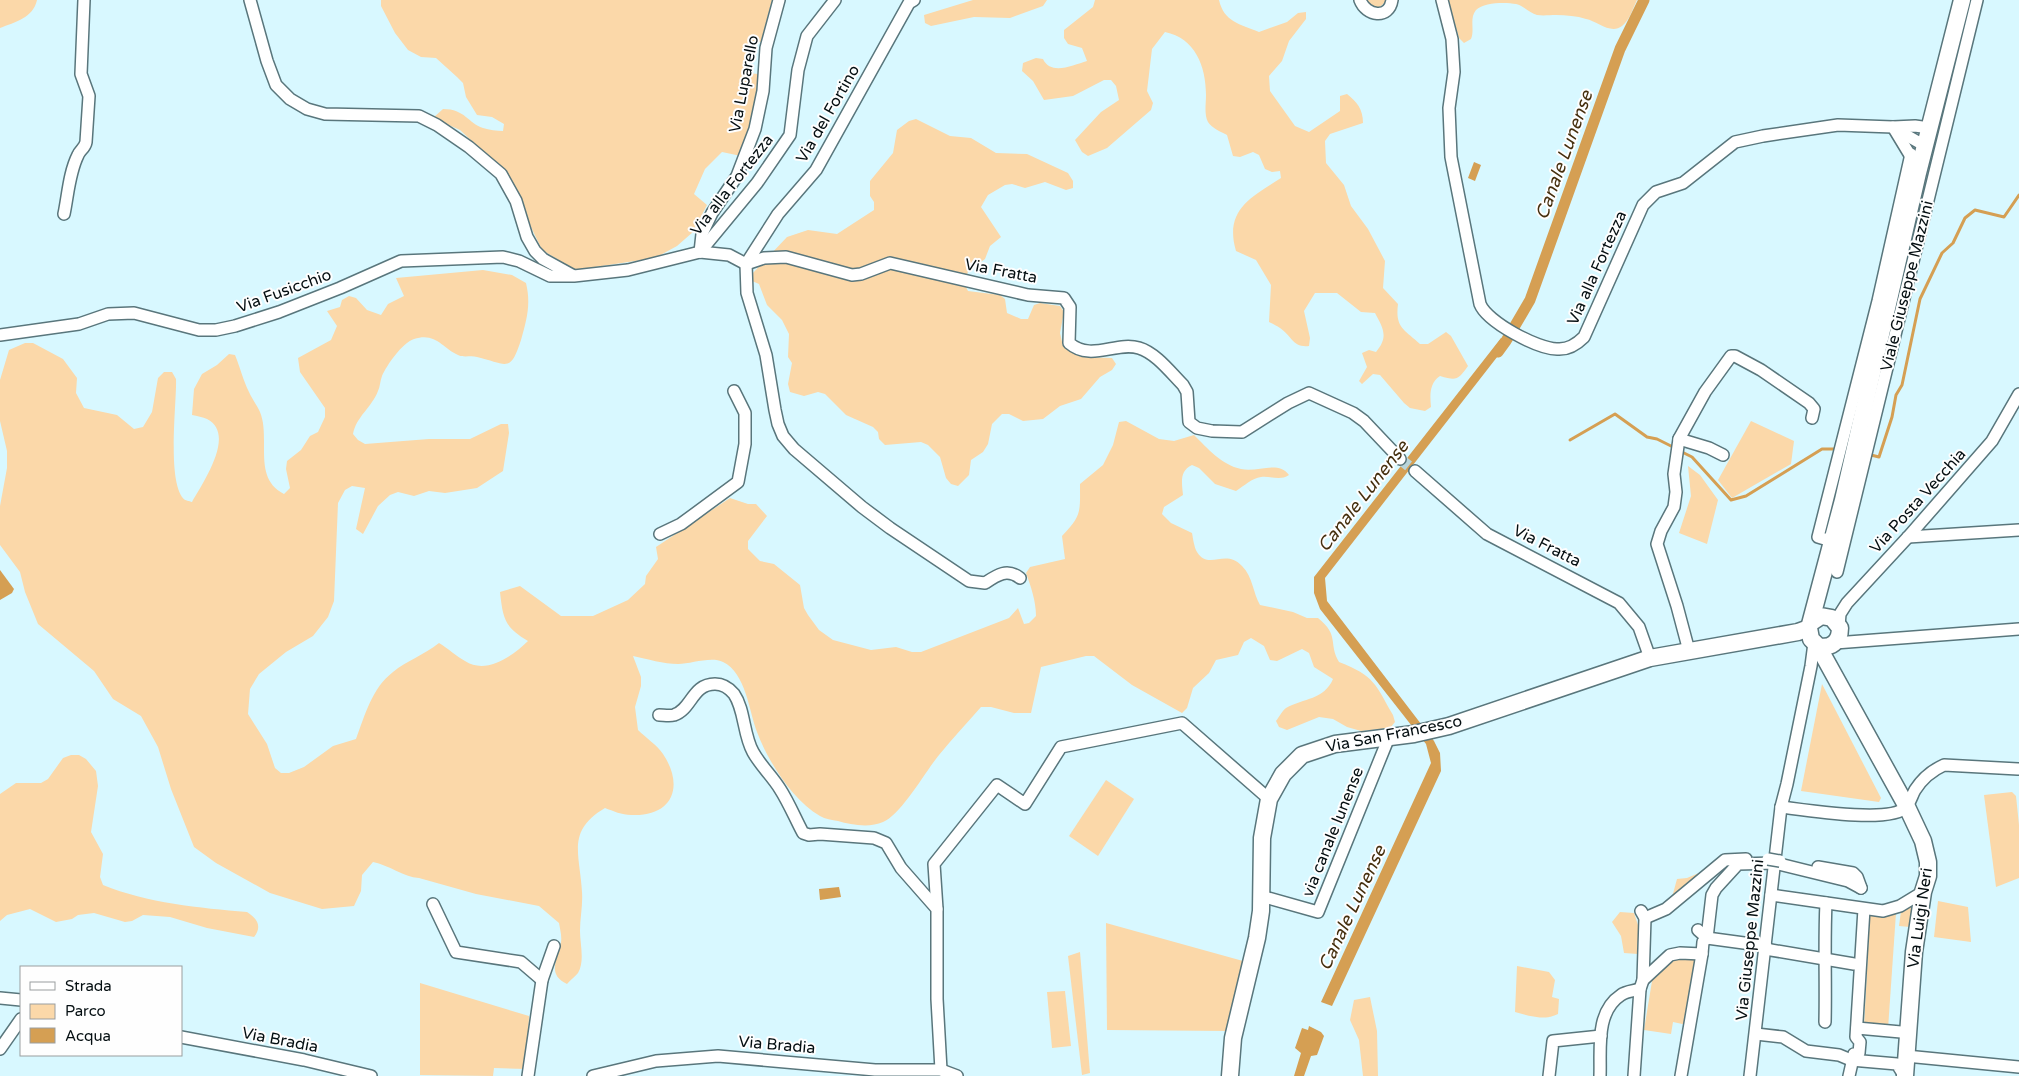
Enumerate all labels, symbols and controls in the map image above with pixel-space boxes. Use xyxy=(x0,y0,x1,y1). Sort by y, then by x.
street label: Via Luparello xyxy=(725,34,763,134)
street label: Via del Fortino xyxy=(792,61,864,167)
water label: Canale Lunense xyxy=(1531,87,1598,222)
street label: Via alla Fortezza xyxy=(686,130,778,240)
street label: Viale Giuseppe Mazzini xyxy=(1876,199,1938,373)
street label: Via alla Fortezza xyxy=(1563,208,1631,328)
street label: Via Fratta xyxy=(963,254,1039,288)
street label: Via Fusicchio xyxy=(234,265,334,317)
water label: Canale Lunense xyxy=(1313,435,1414,556)
street label: Via Posta Vecchia xyxy=(1866,444,1970,558)
street label: Via Fratta xyxy=(1510,520,1584,572)
street label: Via San Francesco xyxy=(1324,711,1464,757)
street label: via canale lunense xyxy=(1298,764,1368,900)
water label: Canale Lunense xyxy=(1313,841,1391,974)
street label: Via Giuseppe Mazzini xyxy=(1732,858,1768,1022)
street label: Via Luigi Neri xyxy=(1903,867,1937,969)
legend xyxy=(20,966,182,1056)
text: Strada xyxy=(65,977,112,995)
text: Parco xyxy=(65,1002,106,1020)
street label: Via Bradia xyxy=(240,1023,320,1057)
text: Acqua xyxy=(65,1027,111,1045)
street label: Via Bradia xyxy=(738,1032,816,1058)

